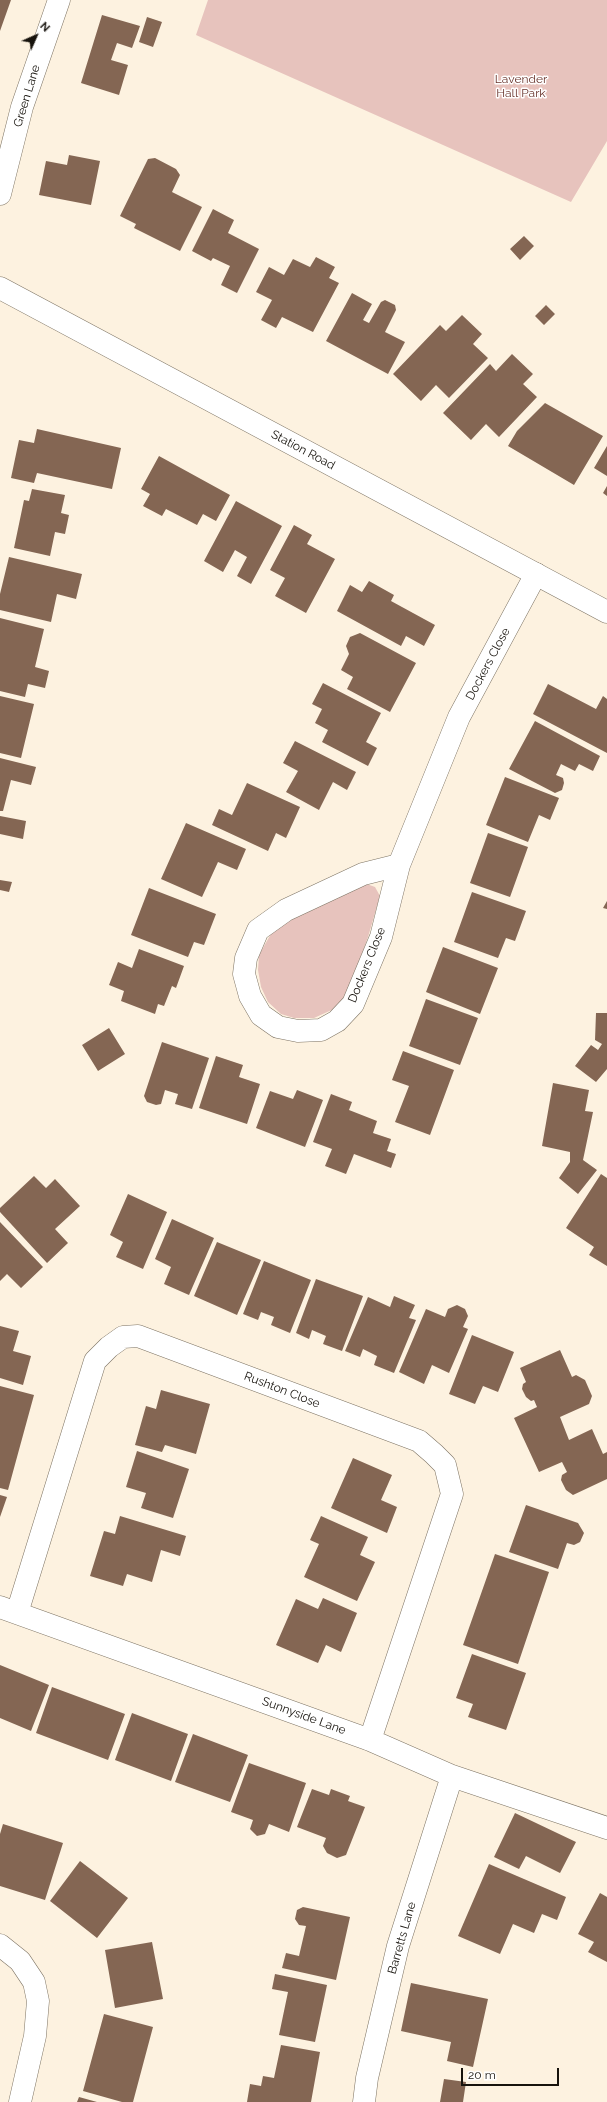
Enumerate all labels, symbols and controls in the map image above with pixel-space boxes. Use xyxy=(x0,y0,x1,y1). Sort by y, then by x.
north arrow xyxy=(16,16,56,56)
text: N xyxy=(37,20,52,35)
street label: Green Lane xyxy=(11,63,43,129)
park label: Lavender Hall Park xyxy=(495,72,547,100)
street label: Station Road xyxy=(269,427,337,473)
street label: Dockers Close xyxy=(463,625,513,703)
street label: Dockers Close xyxy=(345,925,389,1005)
street label: Rushton Close xyxy=(242,1369,322,1411)
street label: Sunnyside Lane xyxy=(260,1694,348,1738)
street label: Barretts Lane xyxy=(385,1900,419,1976)
scale bar xyxy=(463,2060,561,2086)
text: 20 m xyxy=(468,2068,496,2082)

